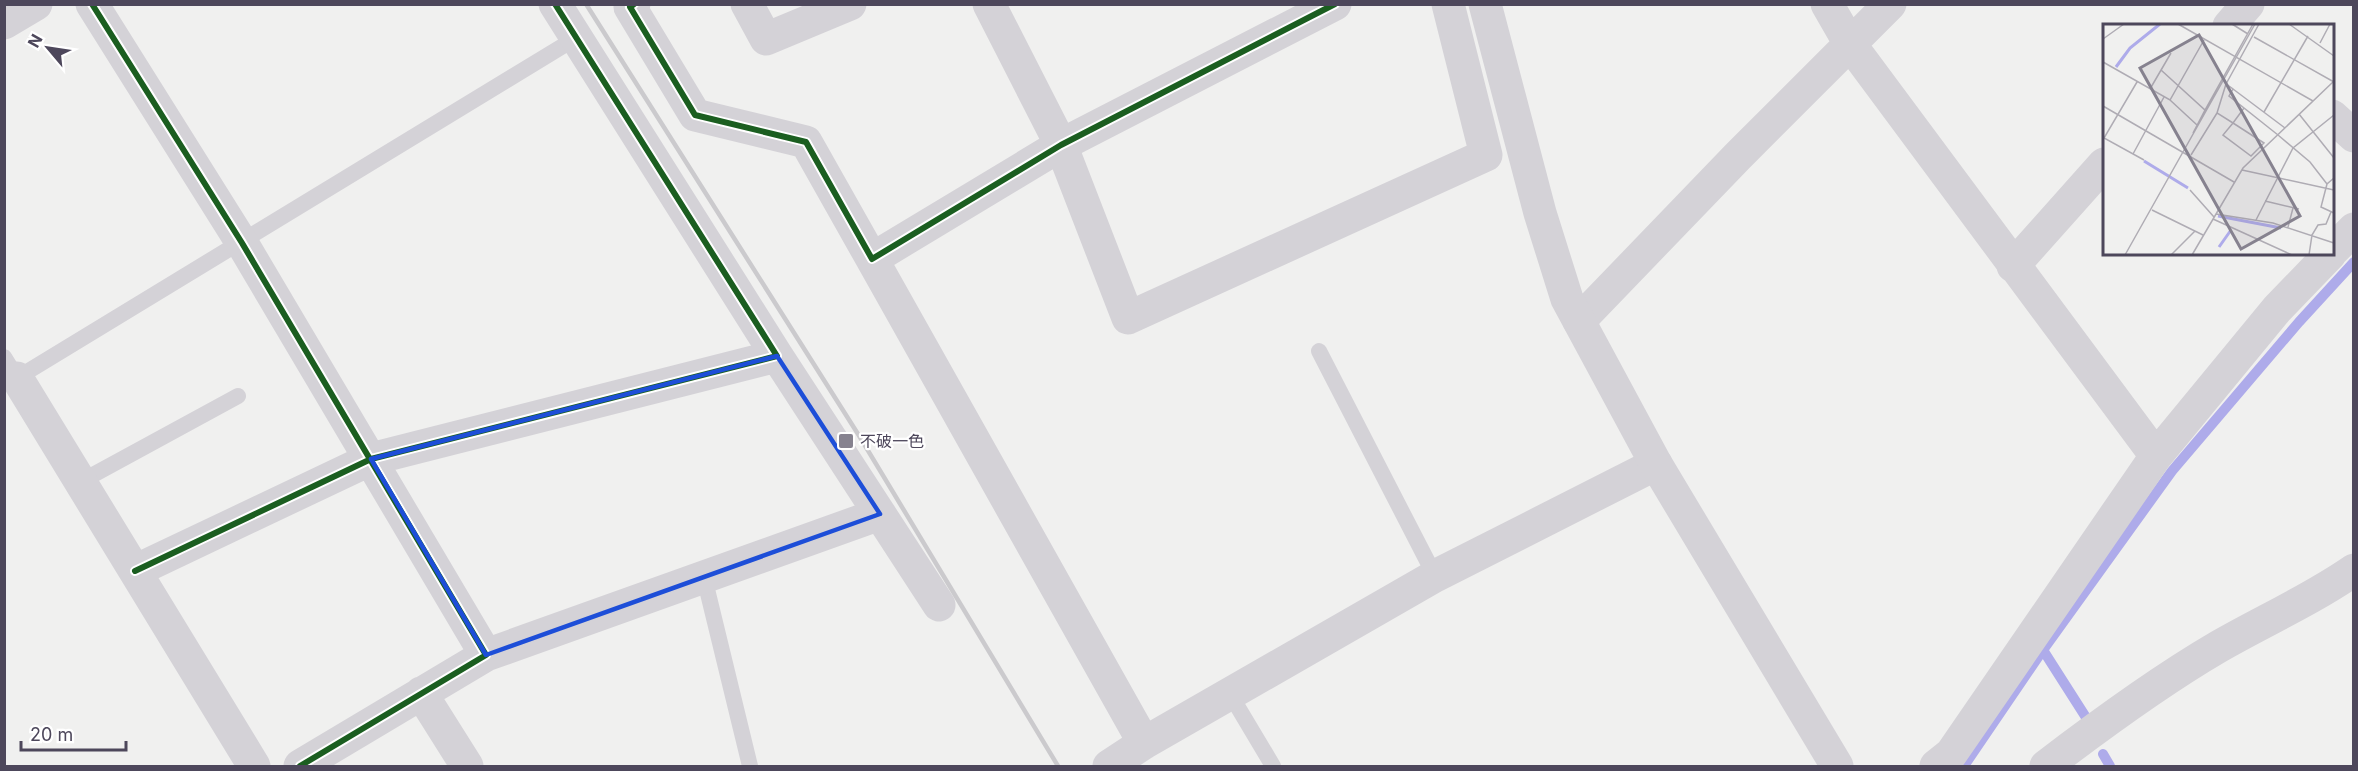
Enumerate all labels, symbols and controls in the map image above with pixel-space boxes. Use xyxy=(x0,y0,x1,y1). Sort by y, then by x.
north arrow xyxy=(18,18,78,78)
inset map xyxy=(2103,24,2334,255)
text: N xyxy=(23,31,47,51)
place label: 不破一色 xyxy=(860,431,924,451)
marker: 不破一色 xyxy=(837,432,855,450)
scale bar xyxy=(21,714,126,752)
text: 20 m xyxy=(30,724,73,745)

